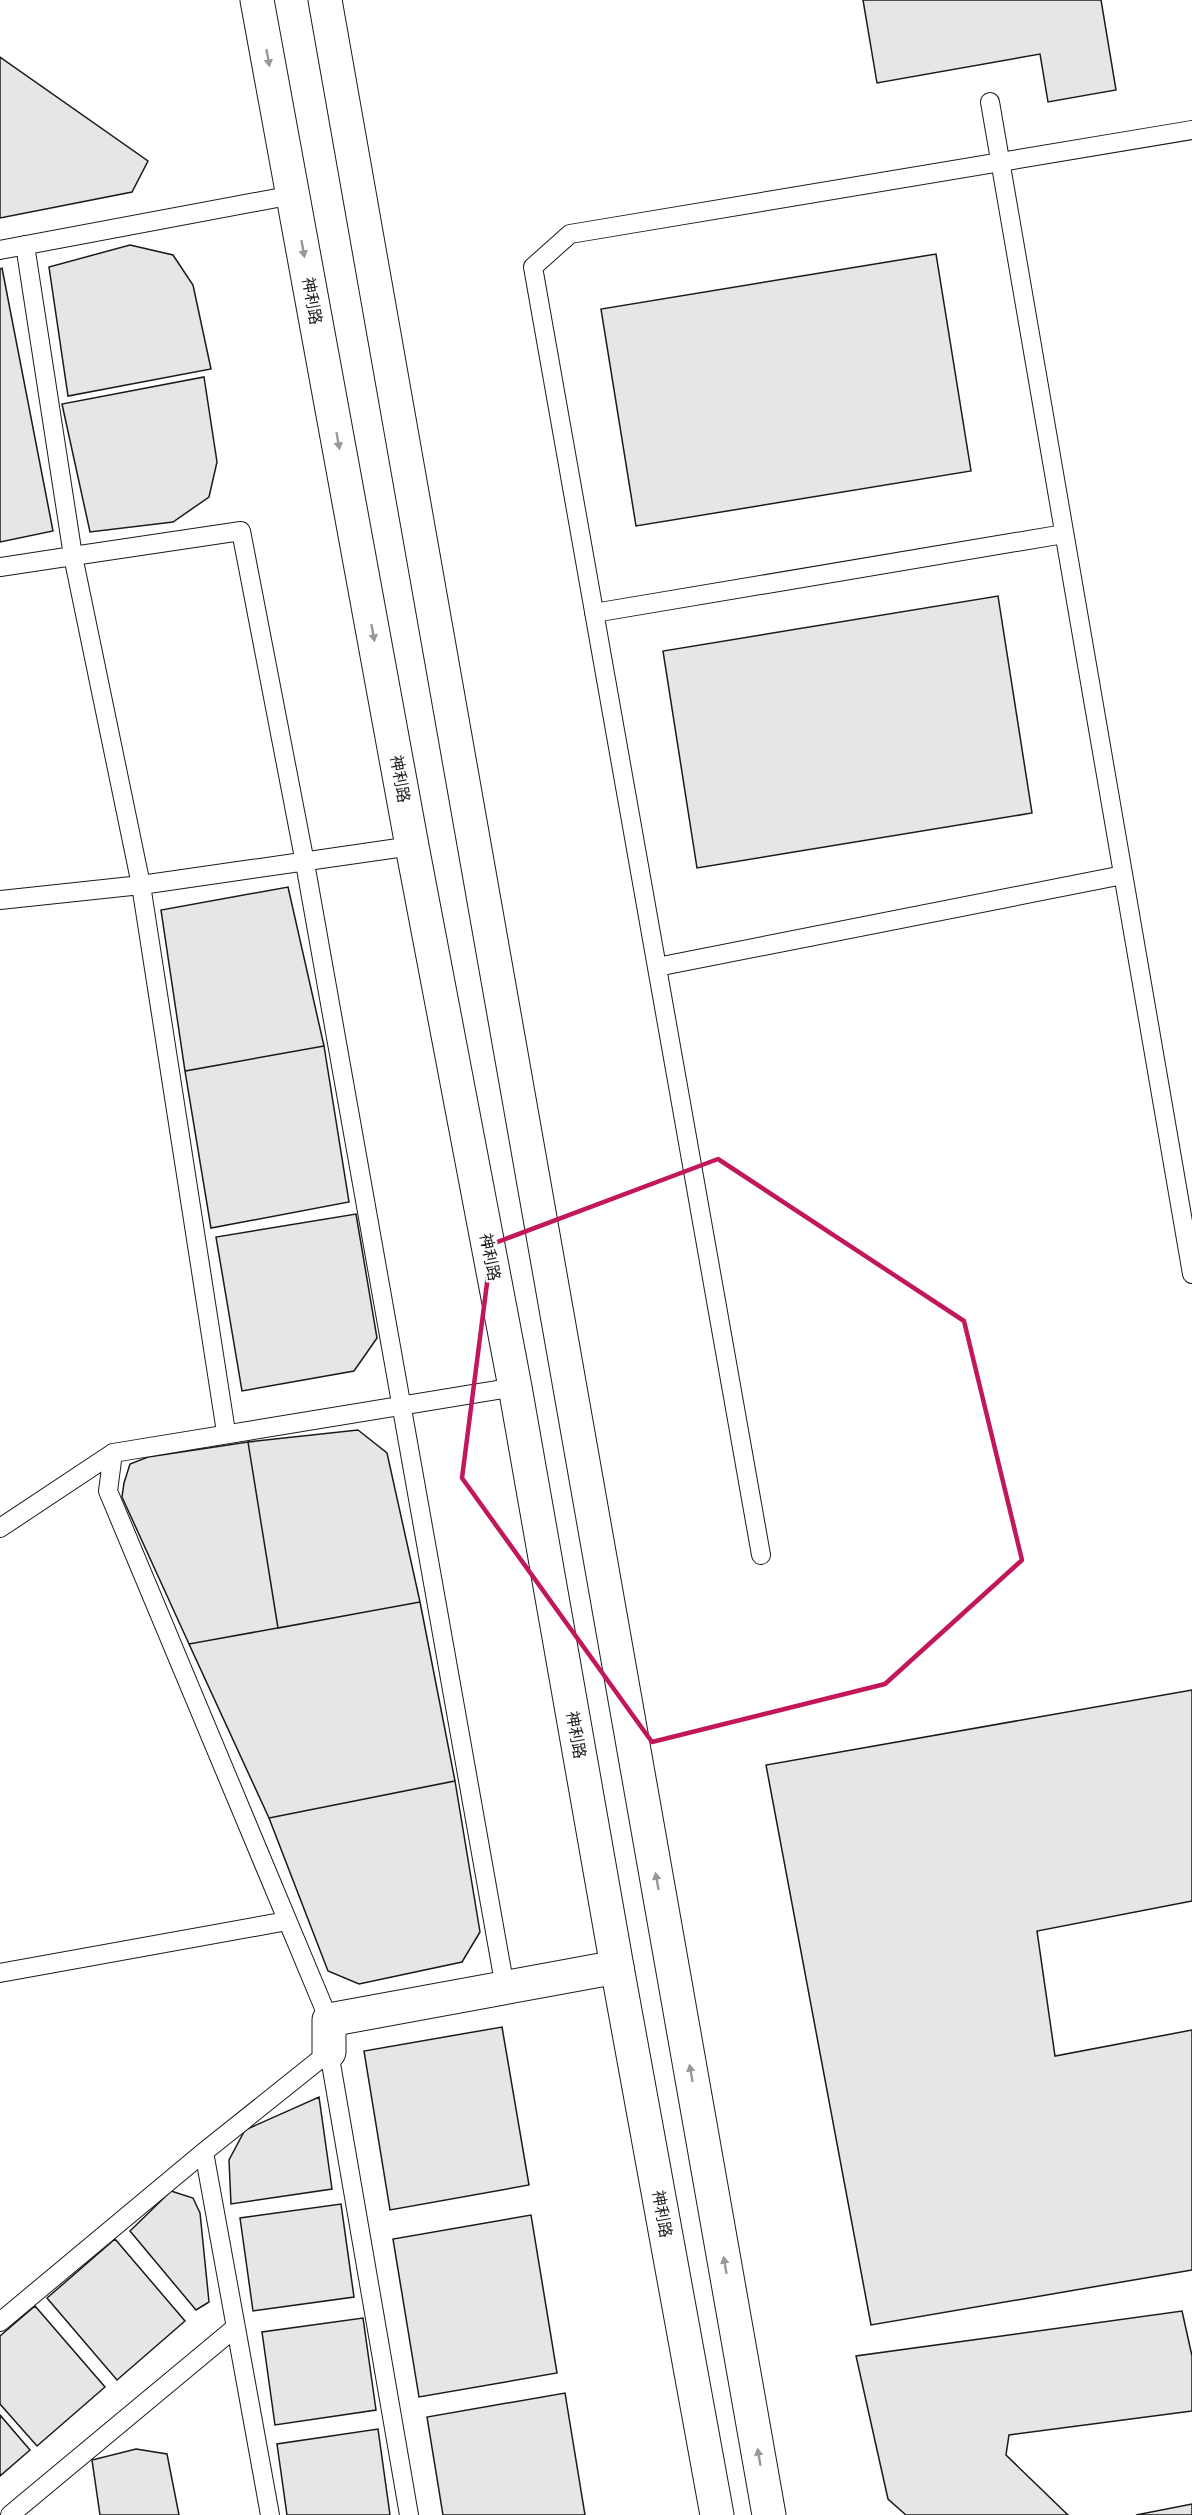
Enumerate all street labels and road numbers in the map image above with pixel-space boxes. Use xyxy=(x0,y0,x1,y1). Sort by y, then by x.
street label: 神利路 xyxy=(298,276,326,326)
street label: 神利路 xyxy=(386,754,414,804)
street label: 神利路 xyxy=(476,1232,504,1282)
street label: 神利路 xyxy=(562,1710,590,1760)
street label: 神利路 xyxy=(648,2189,676,2239)

